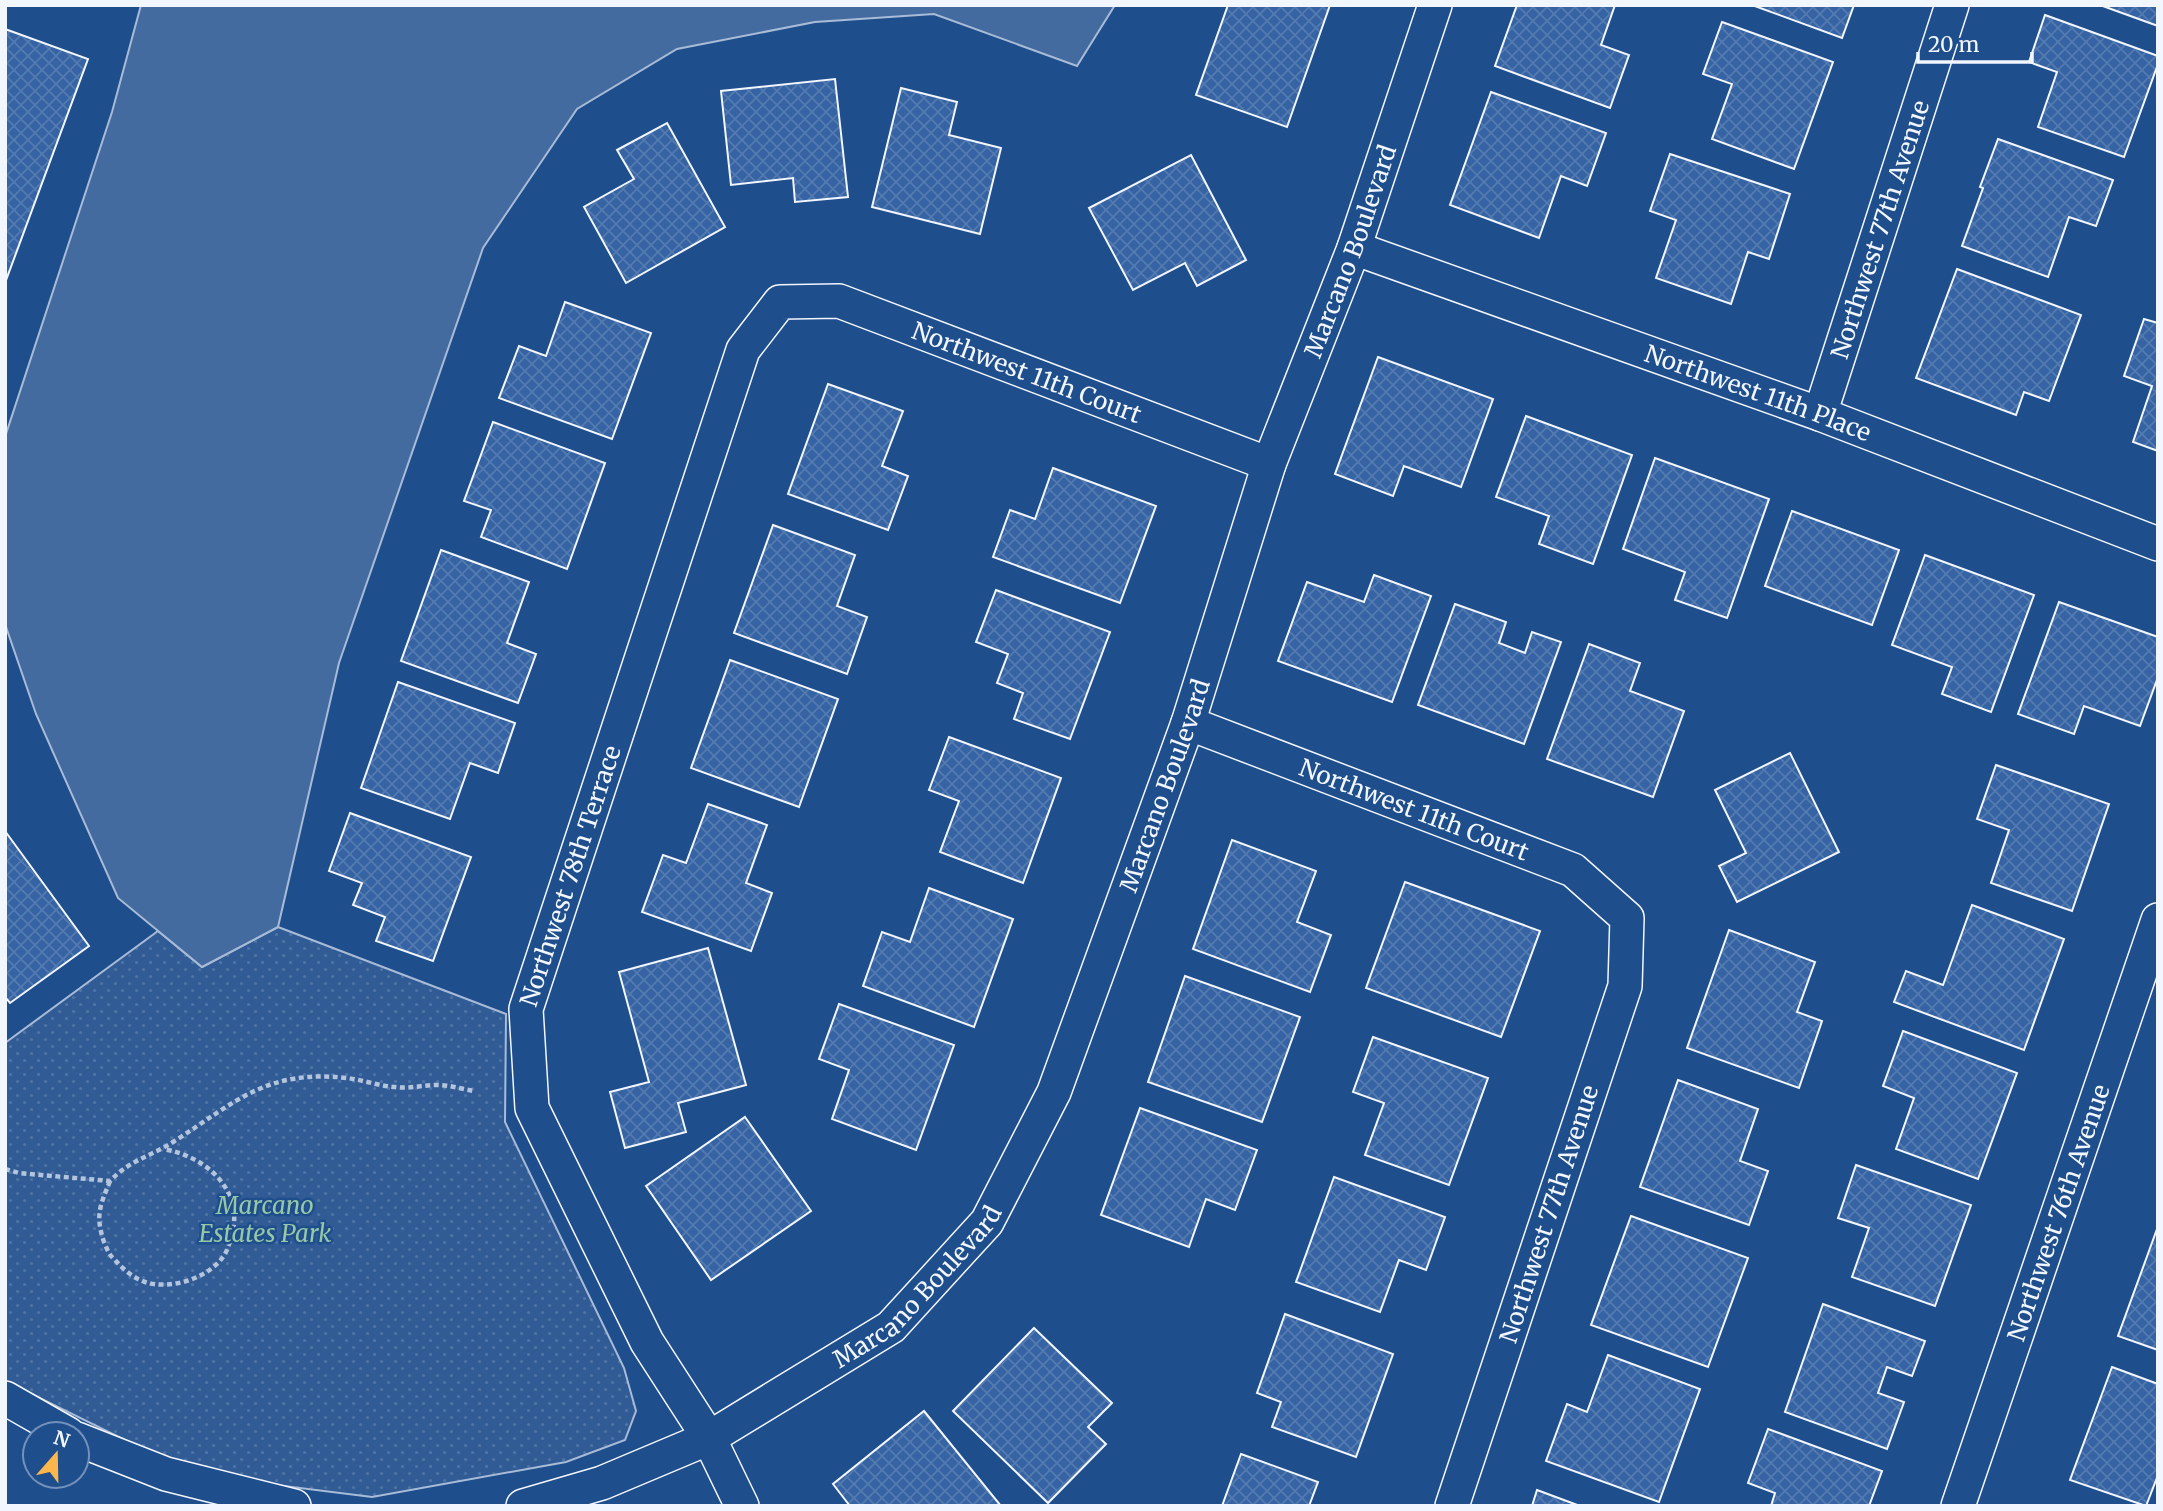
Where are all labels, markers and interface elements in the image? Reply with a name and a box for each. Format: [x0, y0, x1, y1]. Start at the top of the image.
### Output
scale bar [1918, 21, 2032, 65]
text: 20 m [1928, 31, 1980, 58]
street label: Northwest 77th Avenue [1823, 96, 1936, 362]
street label: Marcano Boulevard [1297, 141, 1403, 362]
street label: Northwest 11th Court [908, 315, 1146, 430]
street label: Northwest 11th Place [1641, 337, 1876, 448]
street label: Marcano Boulevard [1112, 675, 1216, 896]
street label: Northwest 78th Terrace [512, 741, 627, 1010]
street label: Northwest 11th Court [1295, 751, 1534, 867]
street label: Northwest 76th Avenue [2000, 1080, 2116, 1345]
street label: Northwest 77th Avenue [1493, 1081, 1605, 1347]
park label: Marcano Estates Park [199, 1190, 331, 1249]
street label: Marcano Boulevard [827, 1200, 1008, 1374]
north arrow [21, 1420, 91, 1490]
text: N [51, 1425, 73, 1453]

